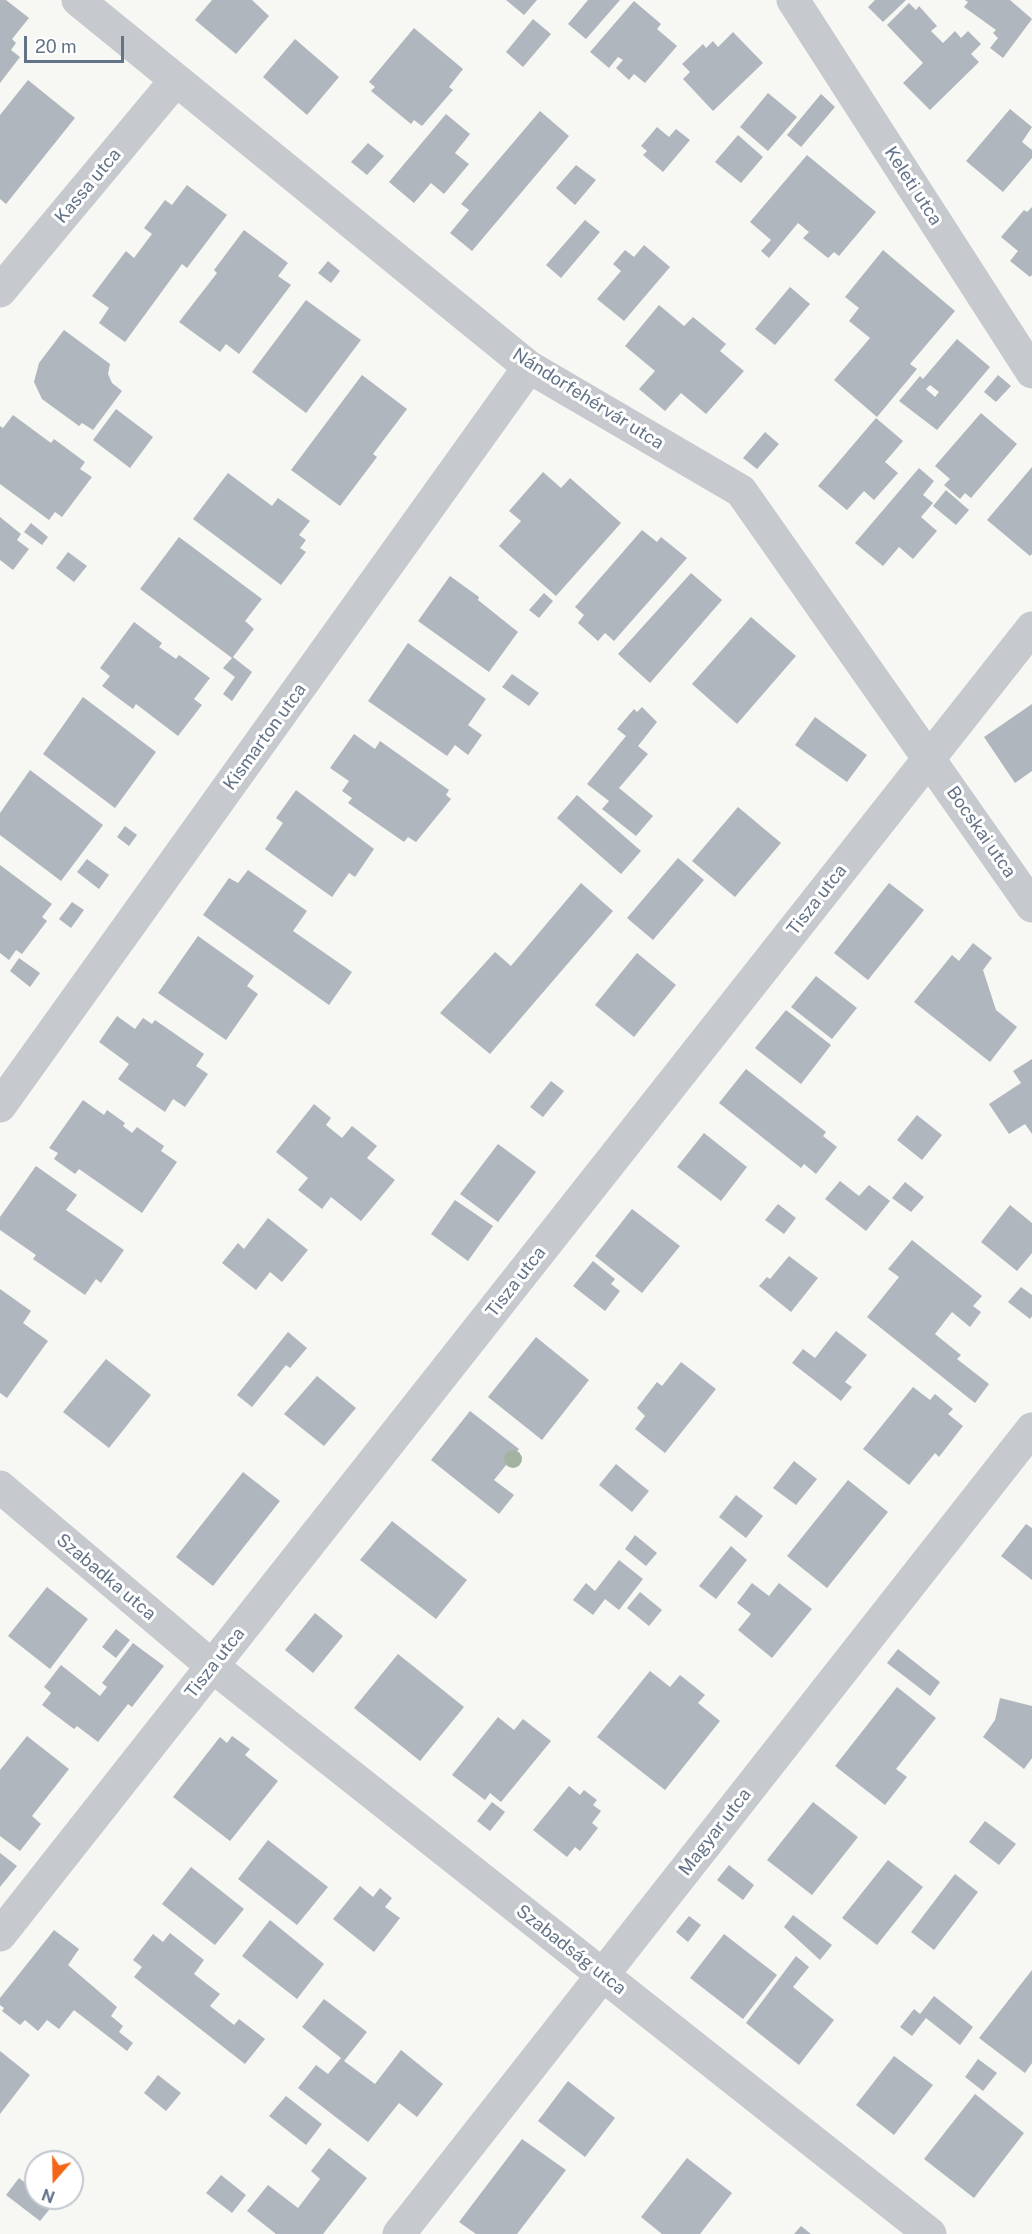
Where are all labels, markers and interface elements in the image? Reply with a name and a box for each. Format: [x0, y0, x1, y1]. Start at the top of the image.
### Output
scale bar [27, 24, 128, 62]
text: 20 m [35, 36, 77, 57]
street label: Keleti utca [880, 143, 946, 229]
street label: Kassa utca [50, 144, 126, 228]
street label: Nándorfehérvár utca [508, 344, 668, 454]
street label: Kismarton utca [219, 679, 311, 795]
street label: Bocskai utca [942, 782, 1020, 882]
street label: Tisza utca [783, 860, 851, 940]
street label: Tisza utca [482, 1242, 550, 1322]
street label: Szabadka utca [52, 1529, 160, 1625]
street label: Tisza utca [181, 1623, 249, 1703]
street label: Magyar utca [674, 1784, 756, 1880]
street label: Szabadság utca [512, 1900, 630, 2000]
north arrow [24, 2150, 84, 2210]
text: N [39, 2184, 57, 2207]

